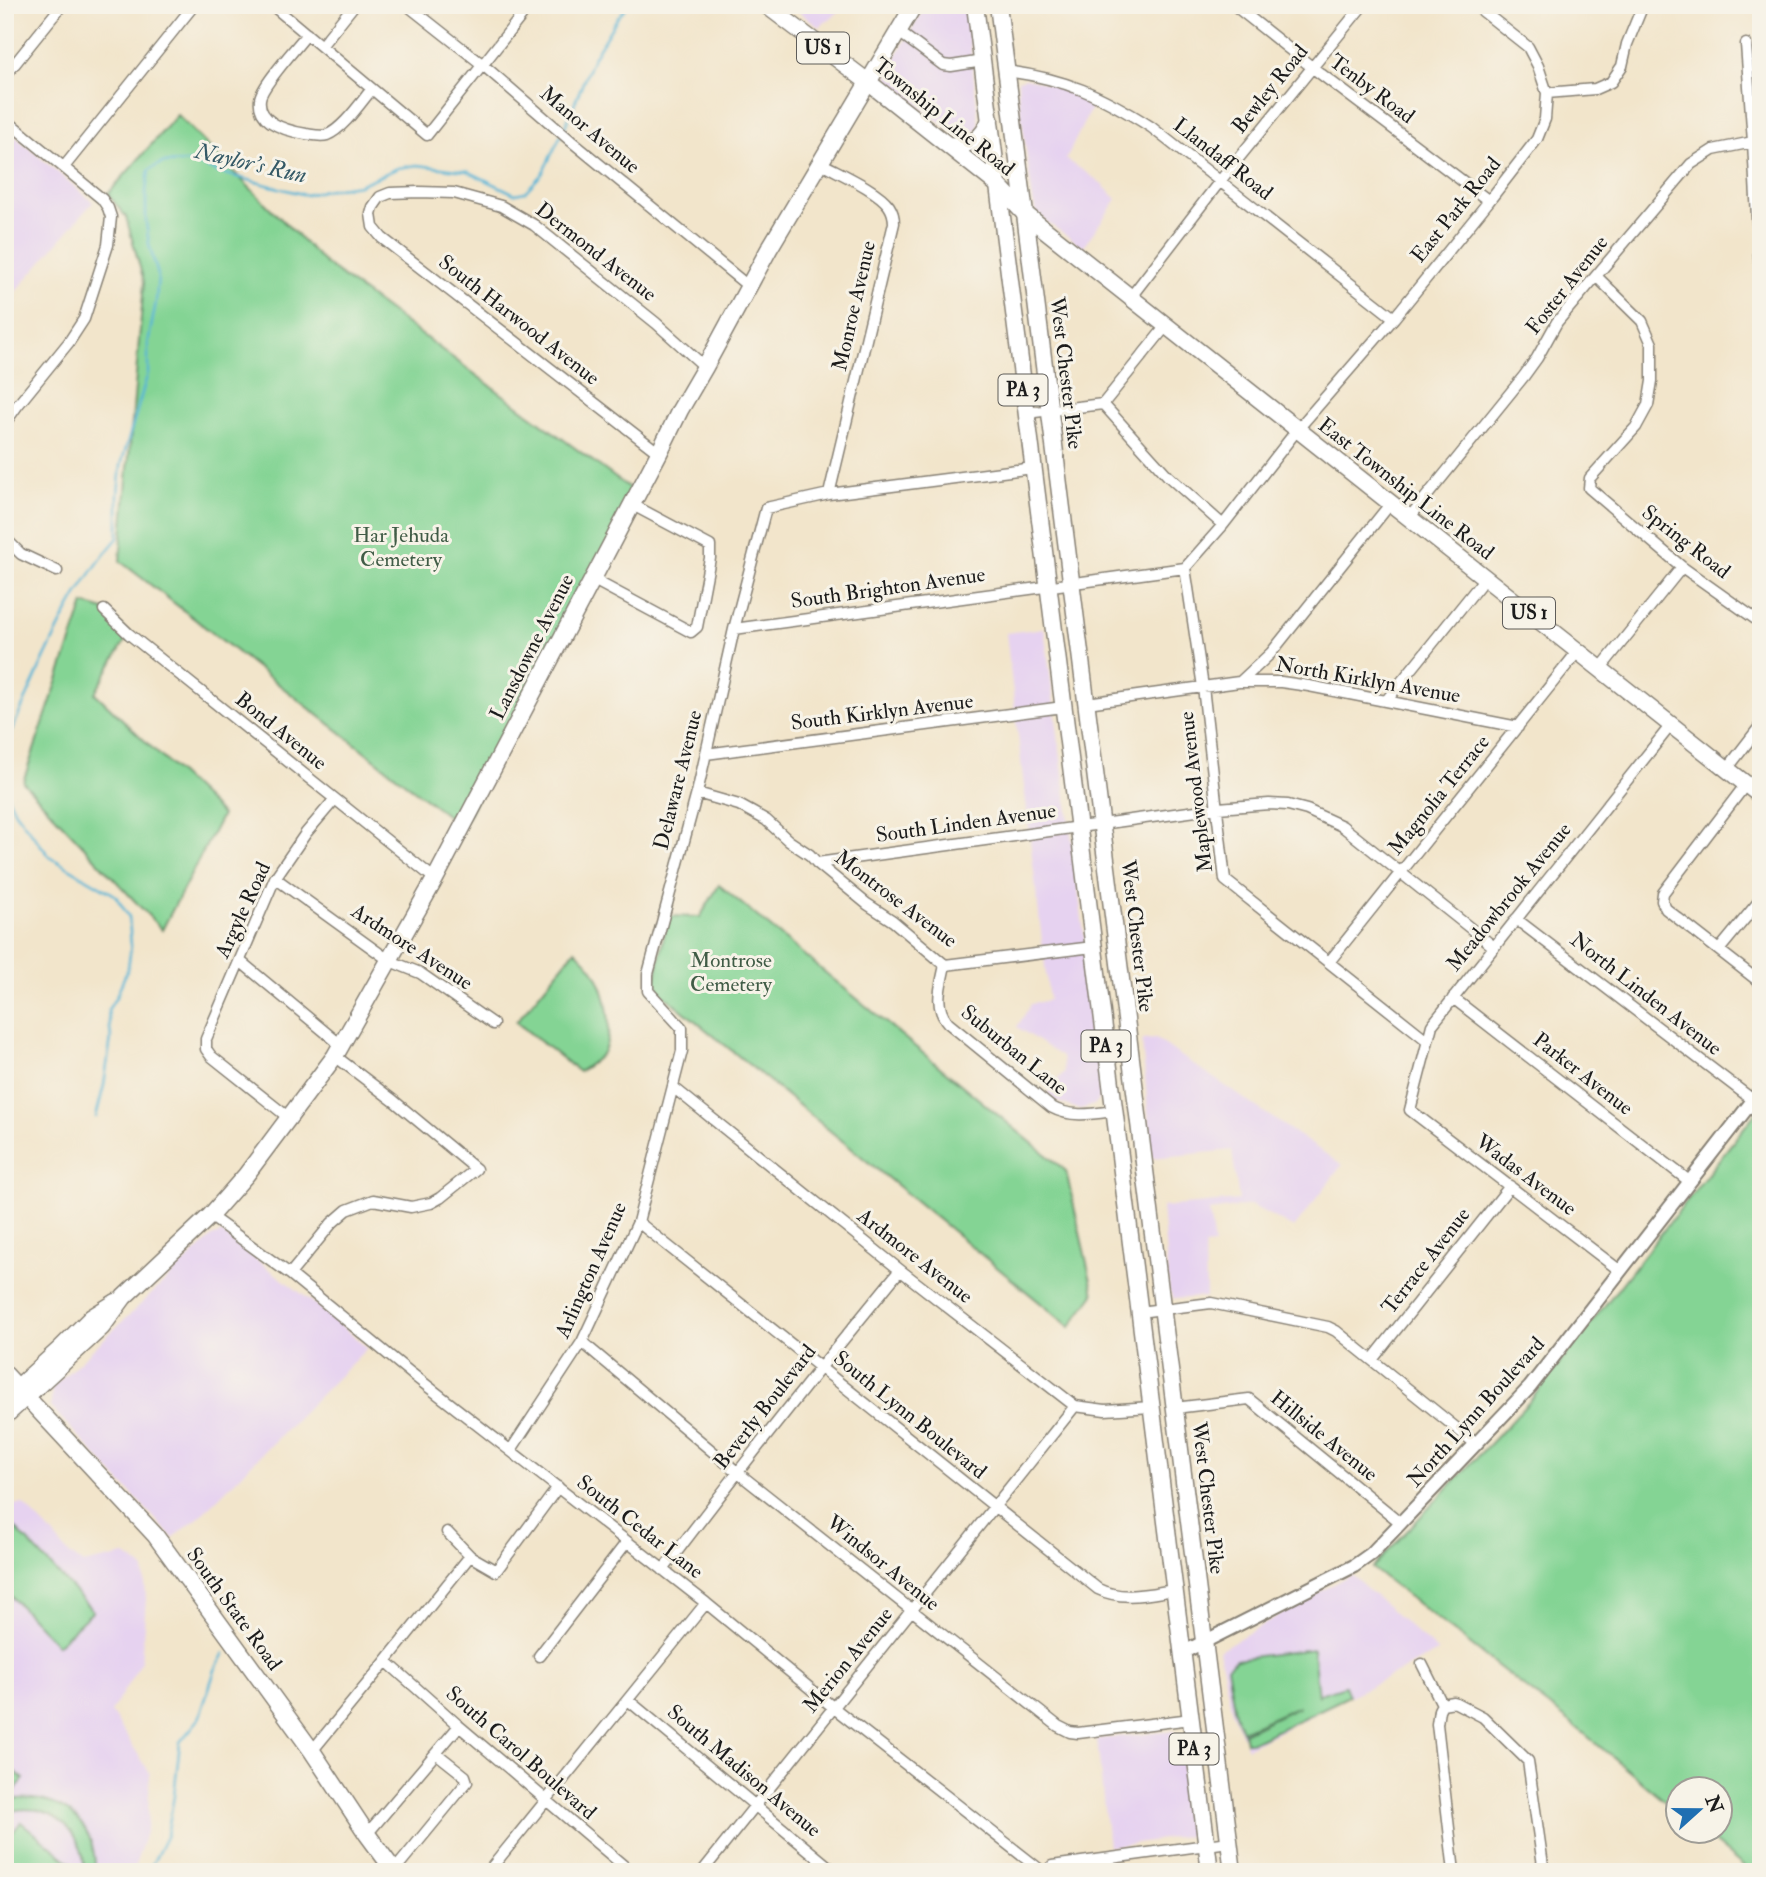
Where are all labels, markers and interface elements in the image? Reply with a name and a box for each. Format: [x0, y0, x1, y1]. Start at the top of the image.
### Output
road number: US 1 [797, 32, 849, 64]
street label: Bewley Road [1226, 38, 1315, 139]
street label: Tenby Road [1324, 48, 1421, 130]
street label: Township Line Road [868, 52, 1021, 183]
street label: Manor Avenue [534, 80, 646, 180]
street label: Llandaff Road [1168, 112, 1279, 207]
water label: Naylor's Run [191, 136, 310, 190]
street label: East Park Road [1405, 151, 1507, 269]
street label: Dermond Avenue [530, 196, 662, 308]
street label: Foster Avenue [1520, 230, 1614, 340]
street label: Monroe Avenue [826, 238, 882, 374]
street label: South Harwood Avenue [433, 249, 605, 391]
street label: West Chester Pike [1043, 294, 1089, 451]
road number: PA 3 [998, 374, 1048, 406]
street label: East Township Line Road [1312, 412, 1500, 567]
street label: Spring Road [1636, 499, 1736, 585]
park label: Har Jehuda Cemetery [353, 522, 449, 573]
street label: South Brighton Avenue [789, 561, 987, 615]
street label: Lansdowne Avenue [484, 569, 580, 724]
road number: US 1 [1503, 598, 1555, 628]
street label: North Kirklyn Avenue [1273, 650, 1463, 710]
street label: Bond Avenue [230, 686, 332, 776]
street label: South Kirklyn Avenue [789, 687, 975, 737]
street label: Delaware Avenue [648, 707, 708, 853]
street label: Maplewood Avenue [1173, 710, 1219, 874]
street label: Magnolia Terrace [1382, 729, 1496, 861]
street label: South Linden Avenue [874, 797, 1058, 849]
street label: Meadowbrook Avenue [1441, 817, 1578, 977]
street label: Montrose Avenue [829, 844, 963, 954]
street label: Argyle Road [209, 857, 277, 963]
street label: West Chester Pike [1114, 857, 1160, 1014]
street label: Ardmore Avenue [345, 897, 478, 996]
street label: North Linden Avenue [1565, 926, 1727, 1062]
park label: Montrose Cemetery [690, 947, 773, 998]
street label: Suburban Lane [955, 999, 1073, 1101]
street label: Parker Avenue [1528, 1027, 1639, 1122]
road number: PA 3 [1082, 1030, 1130, 1062]
street label: Wadas Avenue [1469, 1128, 1582, 1222]
street label: Arlington Avenue [549, 1198, 633, 1343]
street label: Ardmore Avenue [851, 1202, 978, 1310]
street label: Terrace Avenue [1376, 1202, 1476, 1320]
street label: North Lynn Boulevard [1401, 1331, 1551, 1493]
street label: Beverly Boulevard [708, 1339, 823, 1475]
street label: South Lynn Boulevard [828, 1345, 993, 1486]
street label: Hillside Avenue [1265, 1384, 1383, 1488]
street label: West Chester Pike [1185, 1419, 1231, 1576]
street label: South Cedar Lane [571, 1469, 709, 1585]
street label: Windsor Avenue [820, 1508, 945, 1617]
street label: South State Road [180, 1542, 288, 1676]
street label: Merion Avenue [797, 1602, 899, 1718]
street label: South Carol Boulevard [440, 1680, 602, 1826]
street label: South Madison Avenue [661, 1699, 827, 1843]
road number: PA 3 [1170, 1734, 1218, 1764]
north arrow [1664, 1776, 1734, 1846]
text: N [1699, 1791, 1729, 1817]

